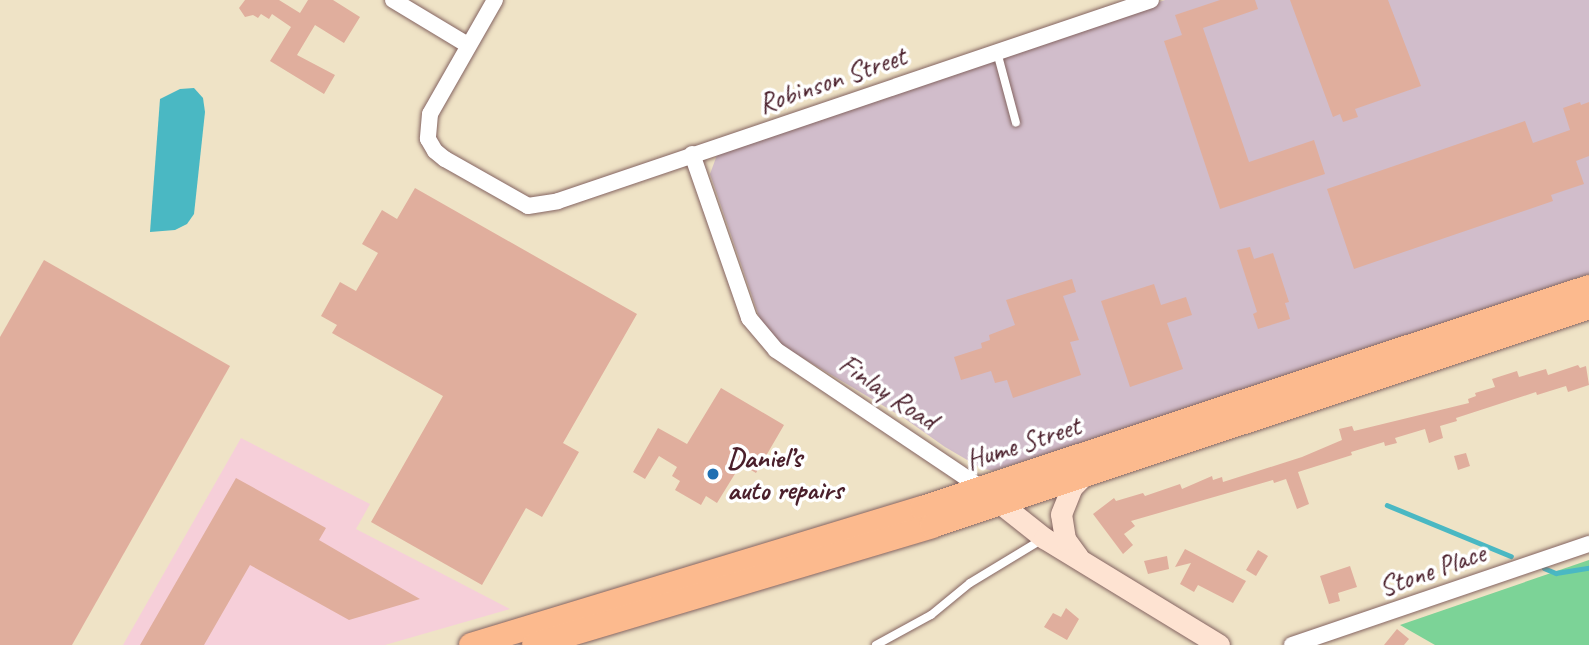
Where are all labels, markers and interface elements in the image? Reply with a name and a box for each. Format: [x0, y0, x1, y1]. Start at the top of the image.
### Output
street label: Robinson Street [754, 39, 910, 121]
street label: Finlay Road [833, 347, 943, 437]
street label: Hume Street [961, 409, 1085, 477]
place label: Daniel’s auto repairs [727, 441, 843, 507]
marker: Daniel’s auto repairs [705, 466, 721, 482]
street label: Stone Place [1374, 536, 1490, 604]

